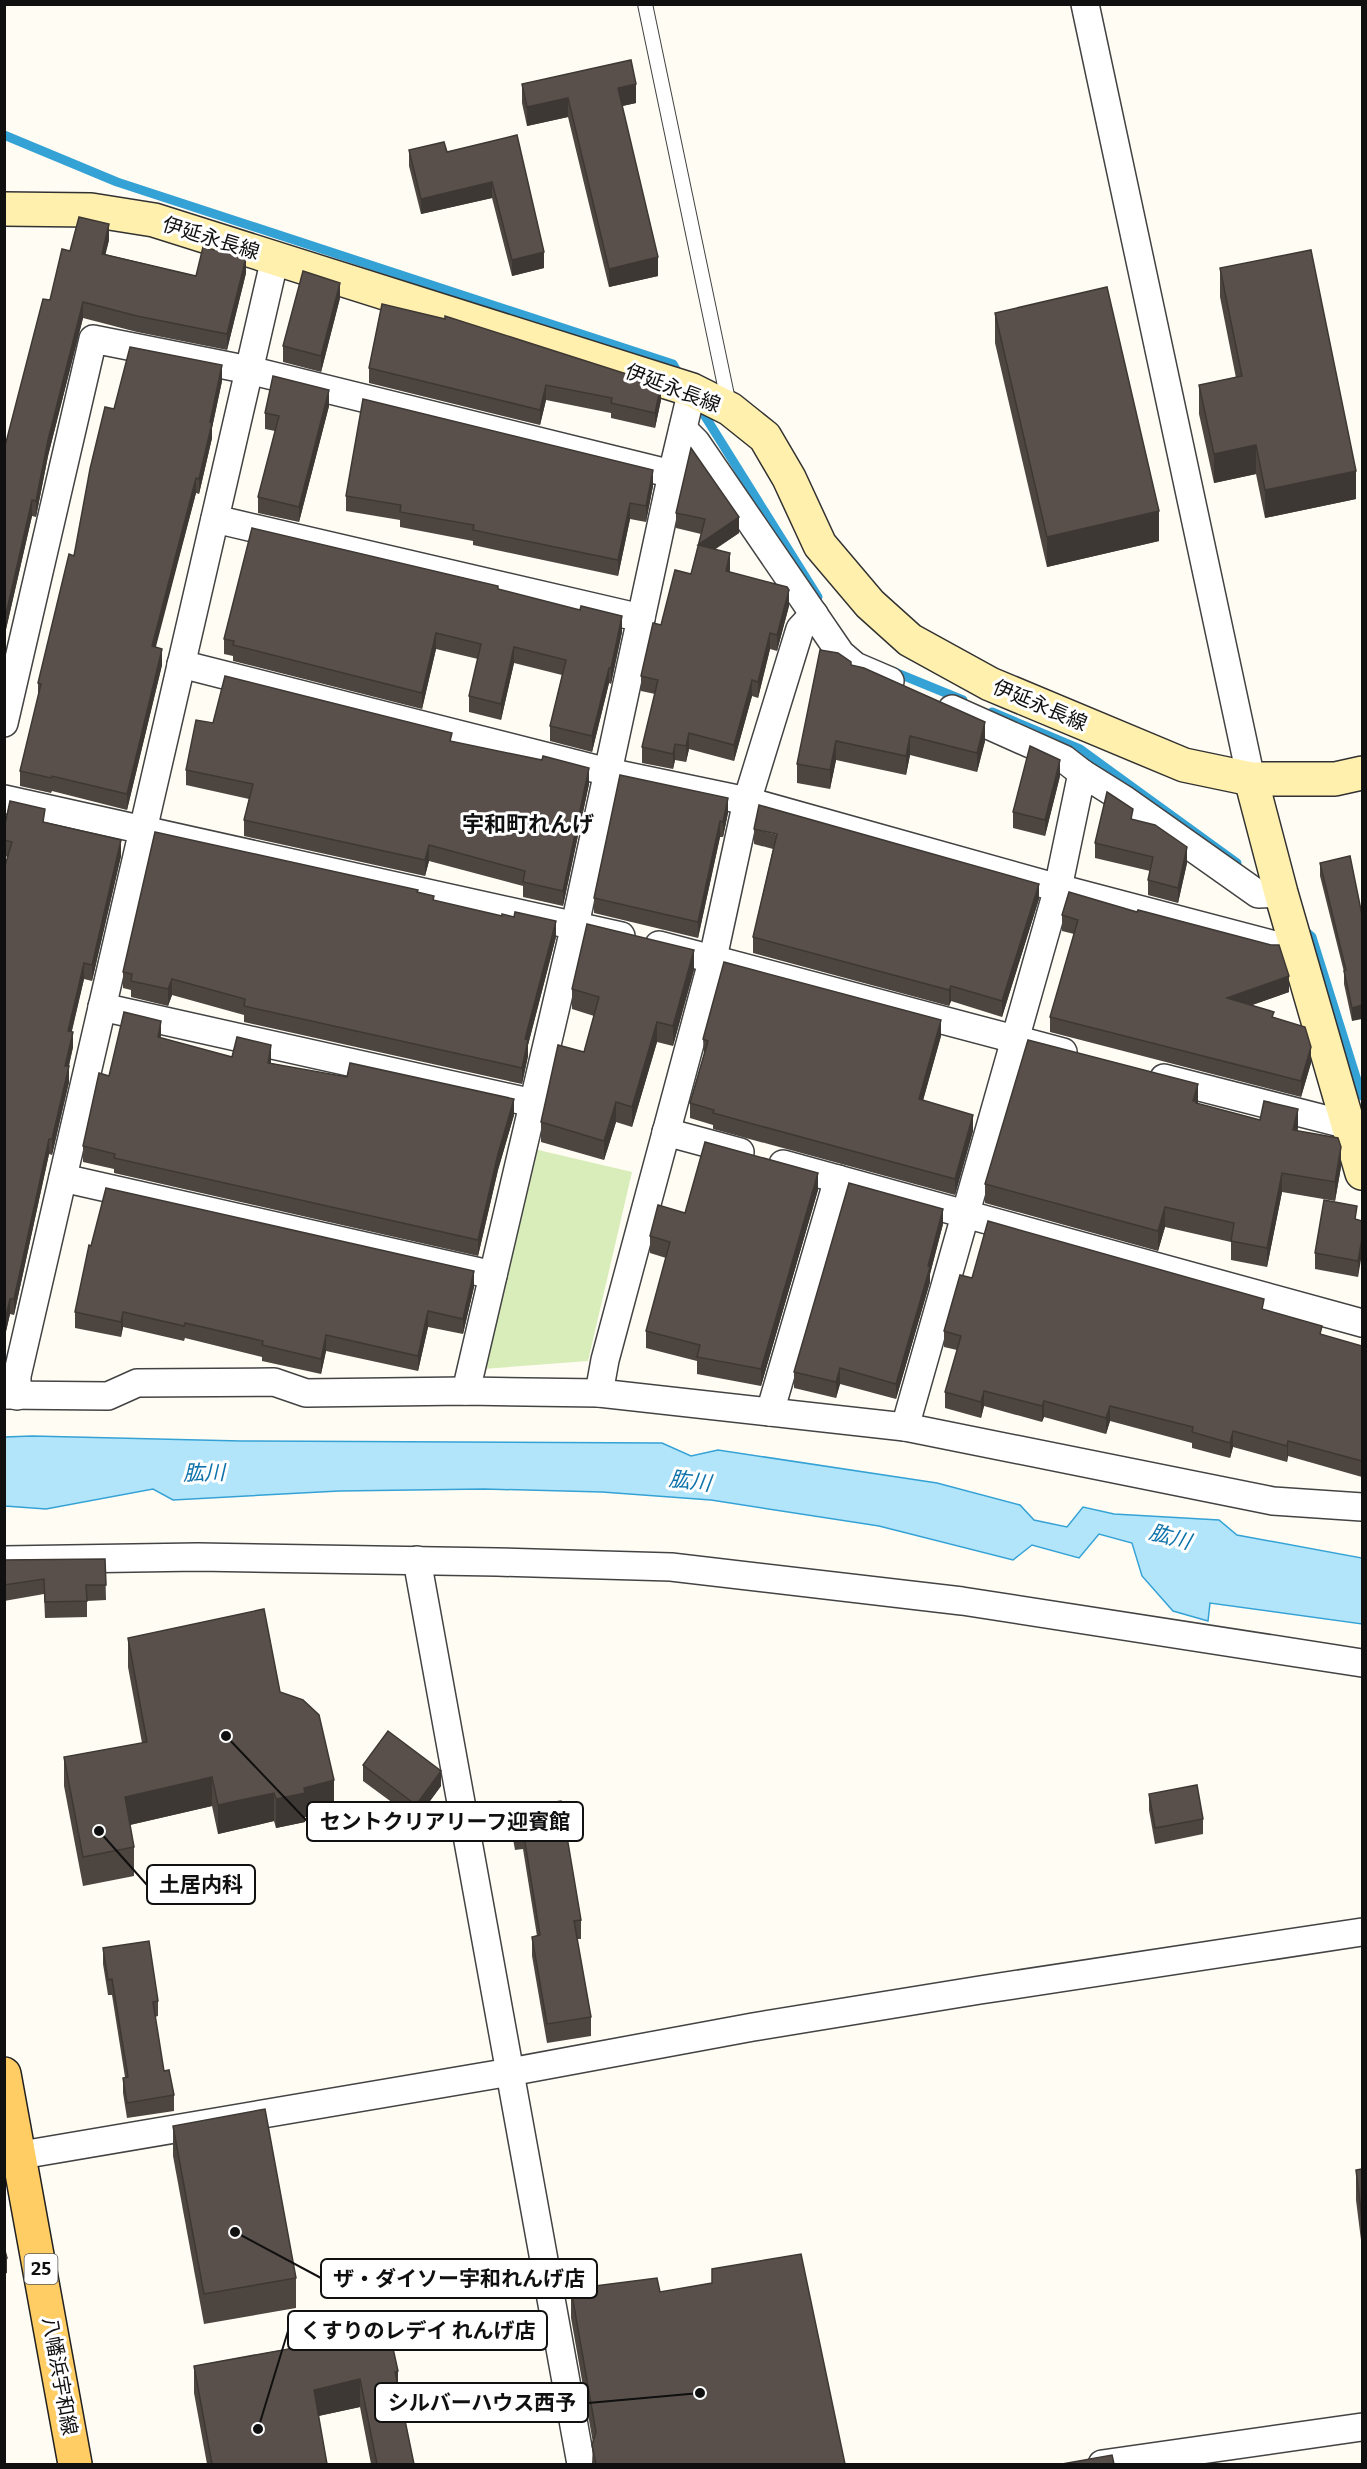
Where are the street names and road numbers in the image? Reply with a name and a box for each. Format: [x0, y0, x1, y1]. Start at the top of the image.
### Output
street label: 伊延永長線 [160, 212, 262, 264]
street label: 伊延永長線 [622, 359, 724, 417]
street label: 伊延永長線 [989, 674, 1091, 736]
road number: 25 [24, 2254, 57, 2284]
street label: 八幡浜宇和線 [38, 2315, 82, 2437]

